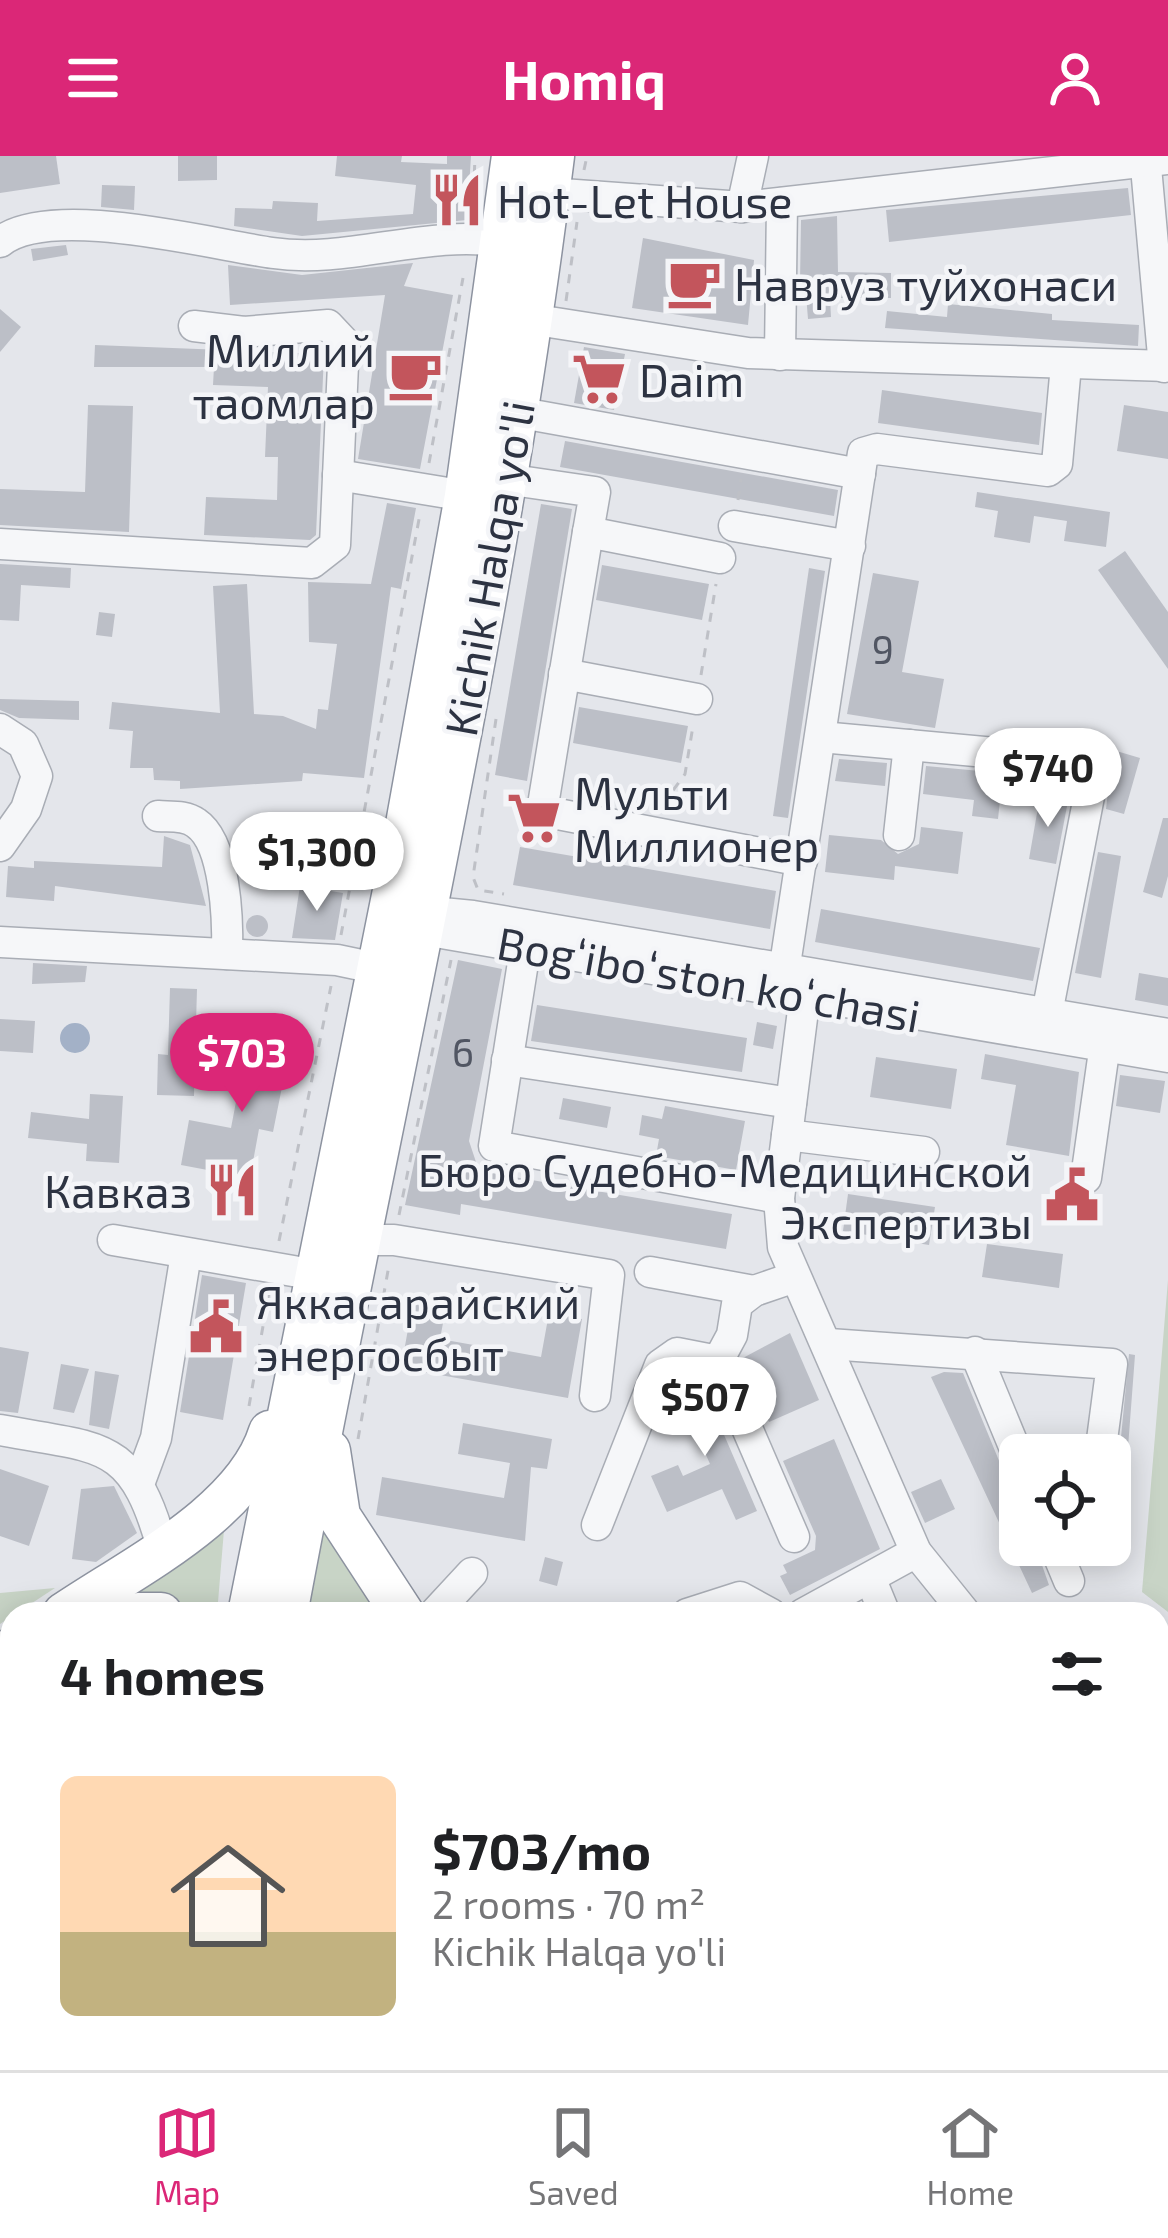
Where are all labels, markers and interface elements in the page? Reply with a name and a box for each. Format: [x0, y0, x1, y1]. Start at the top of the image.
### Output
icon: menu [60, 45, 126, 111]
icon: person [1042, 45, 1108, 111]
text: Homiq [502, 46, 666, 111]
restaurant icon: Hot-Let House [428, 171, 486, 229]
place label: Hot-Let House [497, 173, 792, 227]
cafe icon: Навруз туйхонаси [665, 254, 723, 312]
place label: Навруз туйхонаси [734, 256, 1117, 311]
place label: Миллий таомлар [192, 322, 375, 428]
cafe icon: Миллий таомлар [386, 346, 444, 404]
supermarket icon: Daim [570, 350, 628, 408]
place label: Daim [639, 352, 744, 406]
street label: Kichik Halqa yo'li [432, 396, 544, 740]
house number: 9 [872, 625, 894, 672]
pin: $740 [977, 728, 1119, 830]
text: $740 [1002, 743, 1094, 790]
place label: Мульти Миллионер [574, 765, 819, 871]
supermarket icon: Мульти Миллионер [505, 789, 563, 847]
pin: $1,300 [219, 812, 415, 914]
text: $1,300 [257, 827, 377, 874]
street label: Bogʻiboʻston koʻchasi [493, 914, 925, 1042]
pin: $703 [171, 1013, 313, 1115]
text: $703 [197, 1028, 287, 1075]
house number: 6 [452, 1028, 474, 1075]
place label: Бюро Судебно-Медицинской Экспертизы [418, 1142, 1032, 1248]
restaurant icon: Кавказ [203, 1161, 261, 1219]
place label: Кавказ [44, 1163, 192, 1217]
public building icon: Бюро Судебно-Медицинской Экспертизы [1043, 1166, 1101, 1224]
place label: Яккасарайский энергосбыт [256, 1274, 580, 1380]
public building icon: Яккасарайский энергосбыт [187, 1298, 245, 1356]
pin: $507 [634, 1357, 776, 1459]
text: $507 [660, 1372, 750, 1419]
map controls [999, 1434, 1131, 1566]
button: locate [999, 1434, 1131, 1566]
icon: filters [1044, 1641, 1110, 1707]
text: 4 homes [60, 1644, 265, 1705]
text: $703/mo [432, 1819, 651, 1880]
icon: home [156, 1824, 300, 1968]
text: 2 rooms · 70 m² [432, 1880, 705, 1927]
text: Kichik Halqa yo'li [432, 1927, 726, 1974]
tab: Map [154, 2100, 220, 2212]
tab: Saved [528, 2100, 619, 2212]
tab: Home [927, 2100, 1014, 2212]

